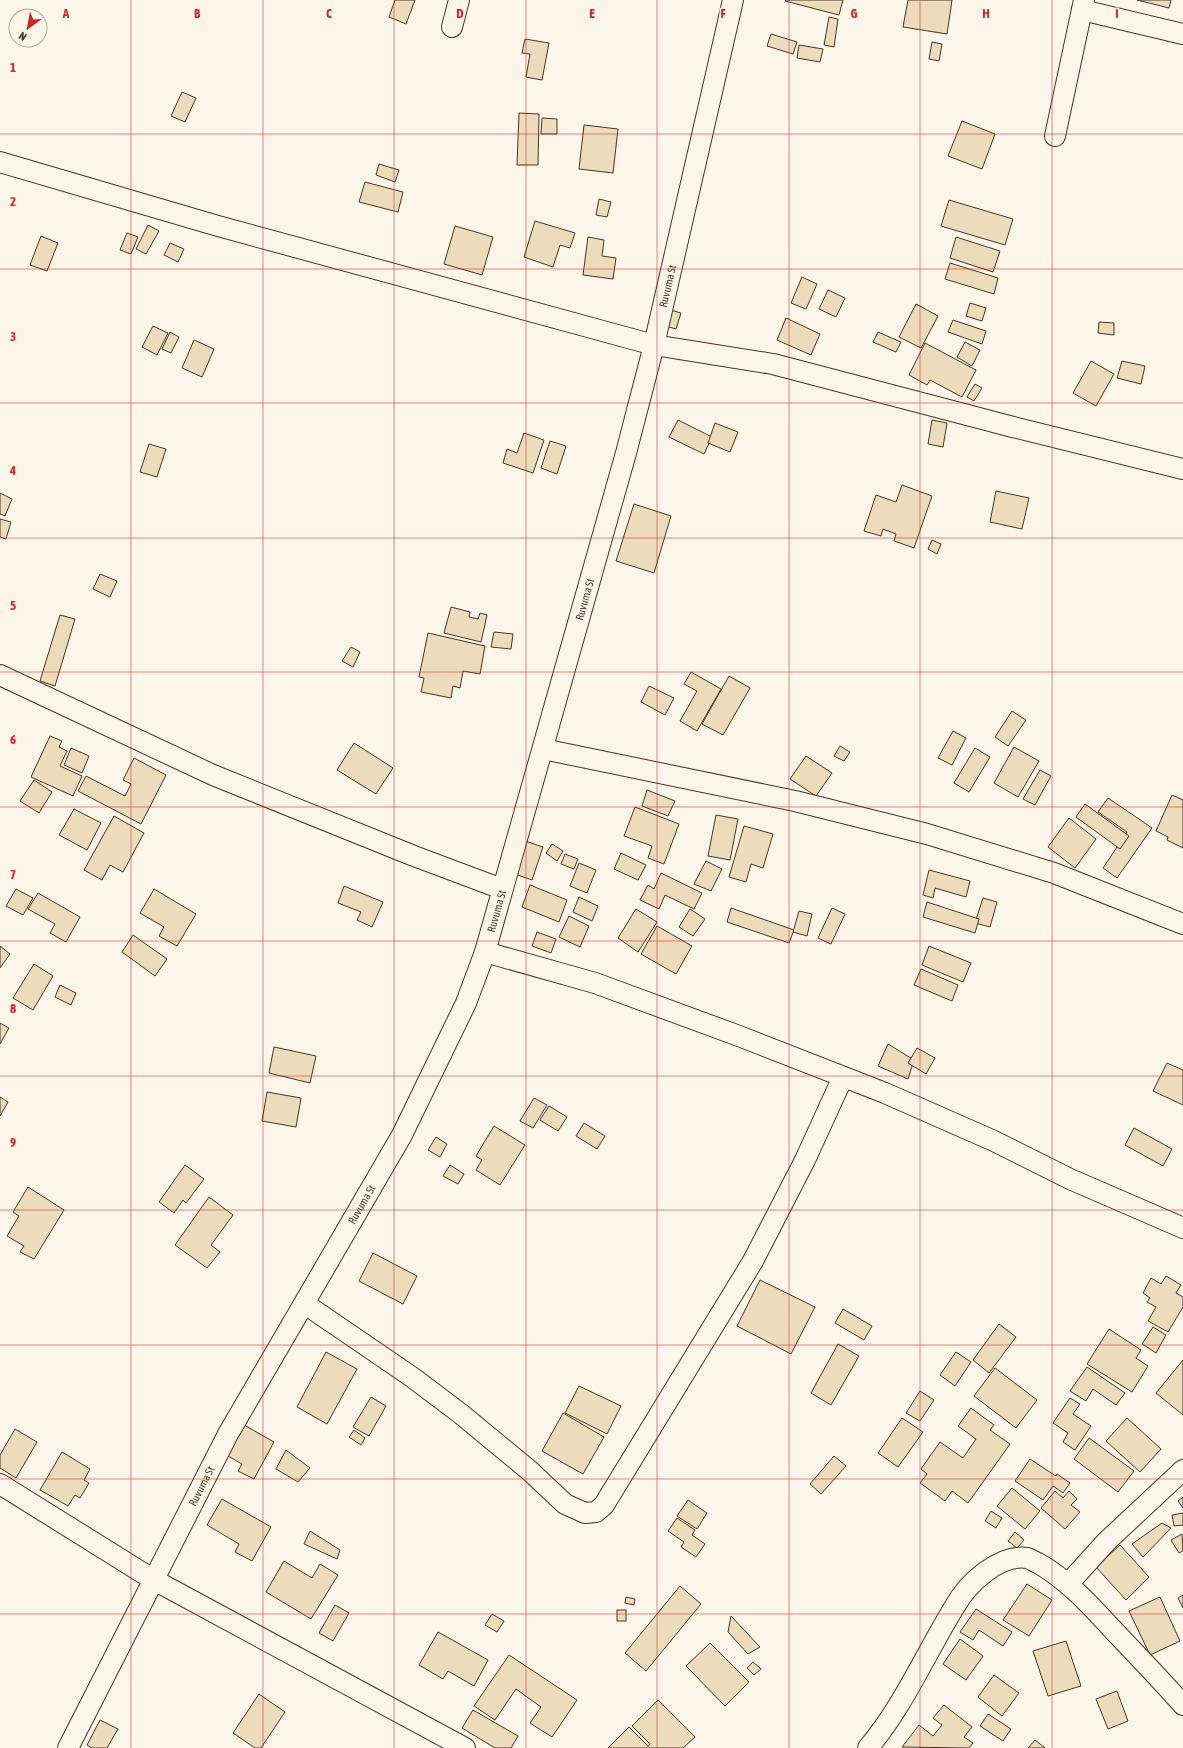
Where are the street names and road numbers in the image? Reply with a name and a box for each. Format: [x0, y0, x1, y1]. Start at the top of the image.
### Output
street label: Ruvuma St [657, 264, 678, 308]
street label: Ruvuma St [573, 577, 596, 622]
street label: Ruvuma St [485, 889, 508, 933]
street label: Ruvuma St [346, 1183, 378, 1226]
street label: Ruvuma St [186, 1464, 217, 1508]

